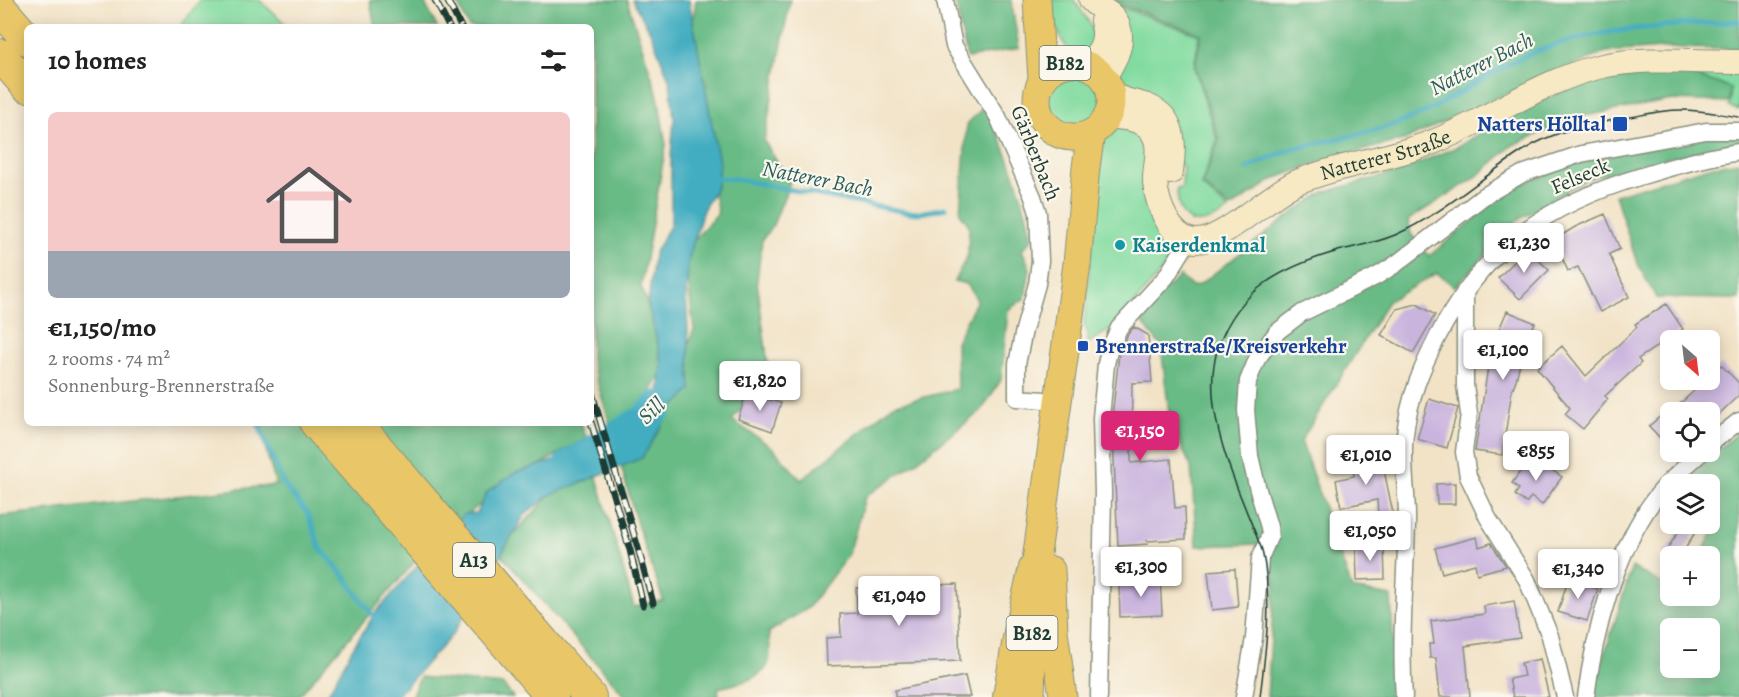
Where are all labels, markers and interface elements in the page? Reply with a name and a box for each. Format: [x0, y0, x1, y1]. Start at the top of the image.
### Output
water label: Natterer Bach [1425, 25, 1538, 103]
text: 10 homes [48, 43, 147, 78]
icon: filters [537, 44, 570, 77]
road number: B182 [1040, 46, 1090, 80]
street label: Gärberbach [1004, 101, 1068, 205]
place label: Natters Hölltal [1477, 110, 1606, 138]
marker: Natters Hölltal [1611, 115, 1629, 133]
street label: Natterer Straße [1317, 122, 1455, 187]
icon: home [255, 151, 363, 259]
street label: Felseck [1546, 151, 1614, 201]
water label: Natterer Bach [760, 154, 876, 204]
pin: €1,230 [1475, 223, 1573, 274]
text: €1,230 [1498, 229, 1550, 256]
place label: Kaiserdenkmal [1132, 231, 1266, 259]
marker: Kaiserdenkmal [1113, 238, 1127, 252]
text: €1,150/mo [48, 310, 156, 345]
pin: €1,100 [1454, 330, 1552, 381]
north arrow [1660, 330, 1720, 390]
map controls [1660, 330, 1720, 678]
place label: Brennerstraße/Kreisverkehr [1095, 332, 1347, 360]
text: €1,100 [1477, 336, 1529, 363]
marker: Brennerstraße/Kreisverkehr [1076, 339, 1090, 353]
text: 2 rooms · 74 m² [48, 345, 170, 372]
pin: €1,820 [711, 361, 809, 412]
text: €1,820 [733, 367, 787, 394]
text: Sonnenburg-Brennerstraße [48, 372, 275, 399]
water label: Sill [631, 390, 672, 431]
button: locate [1660, 402, 1720, 462]
pin: €1,150 [1091, 411, 1189, 462]
text: €1,150 [1115, 417, 1165, 444]
pin: €855 [1500, 431, 1572, 482]
pin: €1,010 [1317, 435, 1415, 486]
text: €855 [1517, 437, 1555, 464]
text: €1,010 [1340, 441, 1392, 468]
button: layers [1660, 474, 1720, 534]
pin: €1,050 [1321, 511, 1419, 562]
text: €1,050 [1344, 517, 1396, 544]
road number: A13 [453, 543, 495, 577]
button: + [1660, 546, 1720, 606]
pin: €1,300 [1092, 547, 1190, 598]
pin: €1,340 [1529, 549, 1627, 600]
text: €1,300 [1115, 553, 1167, 580]
text: €1,340 [1552, 555, 1604, 582]
pin: €1,040 [850, 576, 948, 627]
text: €1,040 [872, 582, 926, 609]
road number: B182 [1006, 616, 1058, 650]
button: − [1660, 618, 1720, 678]

